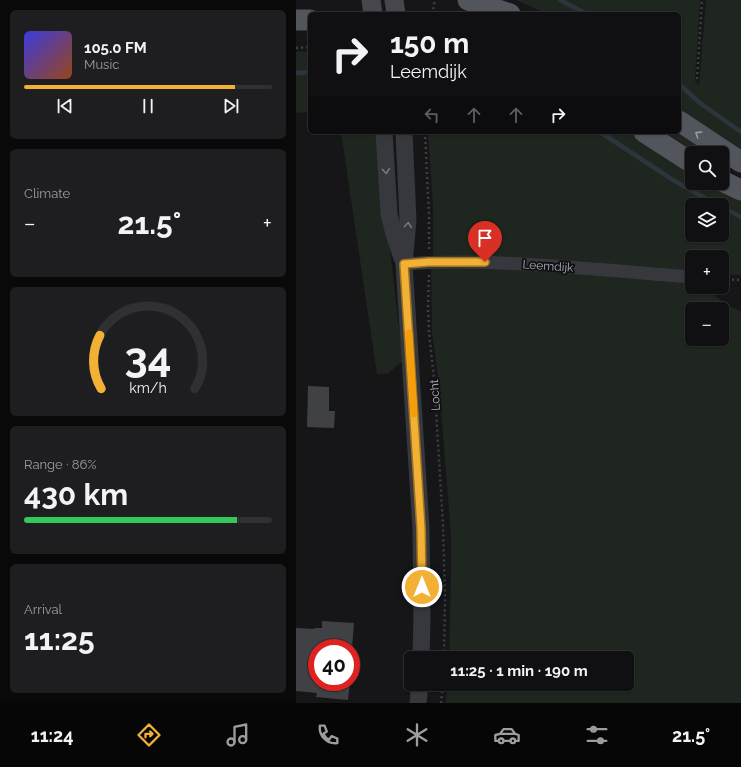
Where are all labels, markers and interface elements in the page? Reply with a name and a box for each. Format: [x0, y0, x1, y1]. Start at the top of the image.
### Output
text: 150 m [390, 27, 469, 60]
icon: right [324, 28, 376, 80]
text: 105.0 FM [84, 39, 147, 57]
text: Music [84, 57, 119, 72]
text: Leemdijk [390, 61, 467, 82]
icon: previous [54, 95, 76, 117]
icon: pause [137, 95, 159, 117]
icon: next [220, 95, 242, 117]
icon: left [421, 104, 443, 126]
icon: ahead [463, 104, 485, 126]
icon: ahead [505, 104, 527, 126]
icon: right [547, 104, 569, 126]
one-way arrow [695, 131, 702, 139]
map controls [685, 146, 729, 346]
button: search [685, 146, 729, 190]
one-way arrow [382, 168, 391, 174]
text: Climate [24, 186, 70, 201]
button: layers [685, 198, 729, 242]
text: 21.5° [118, 206, 181, 241]
text: − [24, 210, 36, 236]
text: + [263, 210, 272, 236]
pin [468, 221, 502, 262]
one-way arrow [403, 222, 412, 228]
icon: arrive [474, 227, 496, 249]
button: + [685, 250, 729, 294]
street label: Leemdijk [522, 257, 575, 275]
button: − [685, 302, 729, 346]
text: 34 [125, 333, 171, 382]
street label: Locht [427, 379, 443, 411]
text: km/h [129, 380, 167, 396]
text: Range · 86% [24, 457, 97, 472]
text: 430 km [24, 477, 128, 512]
position arrow [401, 566, 443, 608]
text: Arrival [24, 602, 62, 617]
text: 11:25 [24, 622, 95, 657]
speed limit sign: 40 [308, 639, 360, 691]
text: 11:25 · 1 min · 190 m [450, 662, 588, 680]
icon: directions [135, 721, 163, 749]
icon: music [224, 721, 252, 749]
icon: phone [314, 721, 342, 749]
icon: climate [403, 721, 431, 749]
icon: car [493, 721, 521, 749]
icon: filters [583, 721, 611, 749]
text: 11:24 [31, 725, 73, 746]
text: 21.5° [672, 725, 710, 746]

